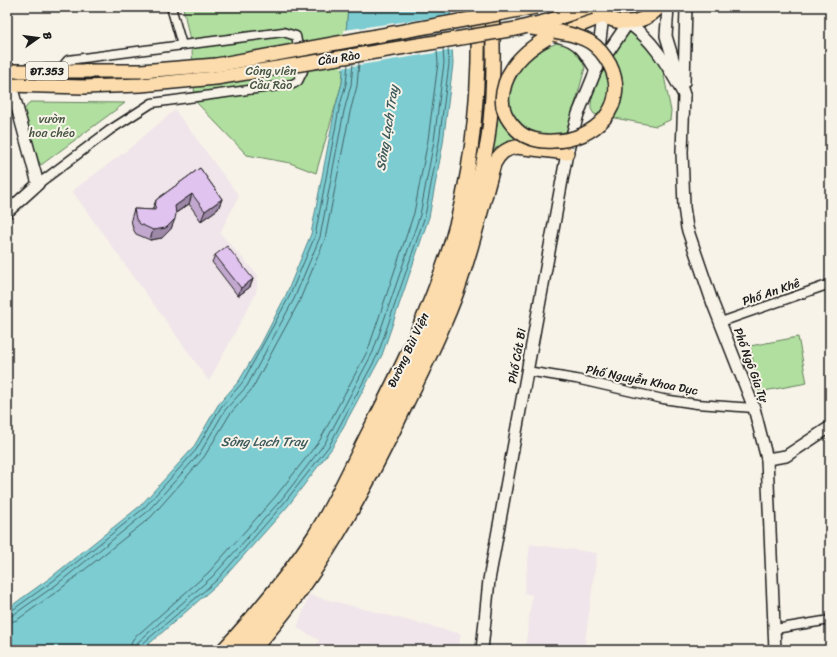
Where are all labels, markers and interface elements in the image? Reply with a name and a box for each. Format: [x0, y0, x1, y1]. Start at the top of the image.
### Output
north arrow [18, 18, 58, 58]
text: B [37, 30, 57, 41]
street label: Cầu Rào [316, 44, 362, 72]
park label: Công viên Cầu Rào [246, 60, 297, 96]
road number: ĐT.353 [26, 62, 68, 80]
water label: Sông Lạch Tray [369, 82, 405, 172]
park label: vườn hoa chéo [28, 108, 75, 144]
street label: Phố An Khê [739, 272, 803, 312]
street label: Đường Bùi Viện [381, 308, 435, 391]
street label: Phố Ngô Gia Tự [727, 324, 775, 407]
street label: Phố Cát Bi [501, 326, 533, 385]
street label: Phố Nguyễn Khoa Dục [584, 358, 700, 402]
water label: Sông Lạch Tray [221, 430, 309, 453]

